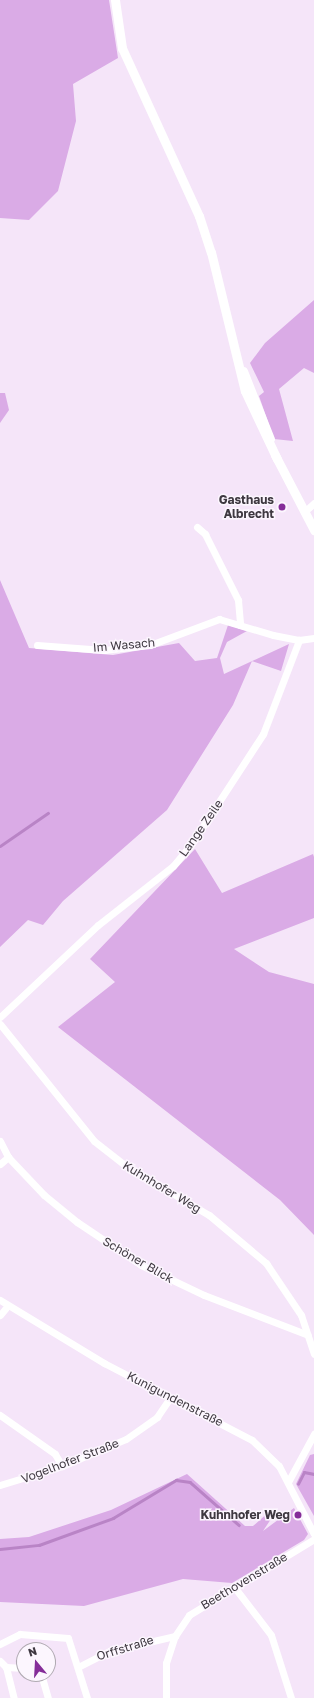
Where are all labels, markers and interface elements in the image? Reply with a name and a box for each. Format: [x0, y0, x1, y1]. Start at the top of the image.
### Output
place label: Gasthaus Albrecht [219, 493, 274, 521]
marker: Gasthaus Albrecht [277, 502, 287, 512]
street label: Im Wasach [92, 635, 156, 655]
street label: Lange Zeile [176, 797, 226, 859]
street label: Kuhnhofer Weg [120, 1158, 204, 1216]
street label: Schöner Blick [100, 1234, 176, 1286]
street label: Kunigundenstraße [124, 1369, 226, 1429]
street label: Vogelhofer Straße [19, 1436, 121, 1486]
place label: Kuhnhofer Weg [200, 1508, 290, 1522]
marker: Kuhnhofer Weg [293, 1510, 303, 1520]
street label: Beethovenstraße [198, 1550, 290, 1612]
street label: Orffstraße [95, 1632, 155, 1664]
north arrow [16, 1642, 56, 1682]
text: N [26, 1644, 38, 1659]

